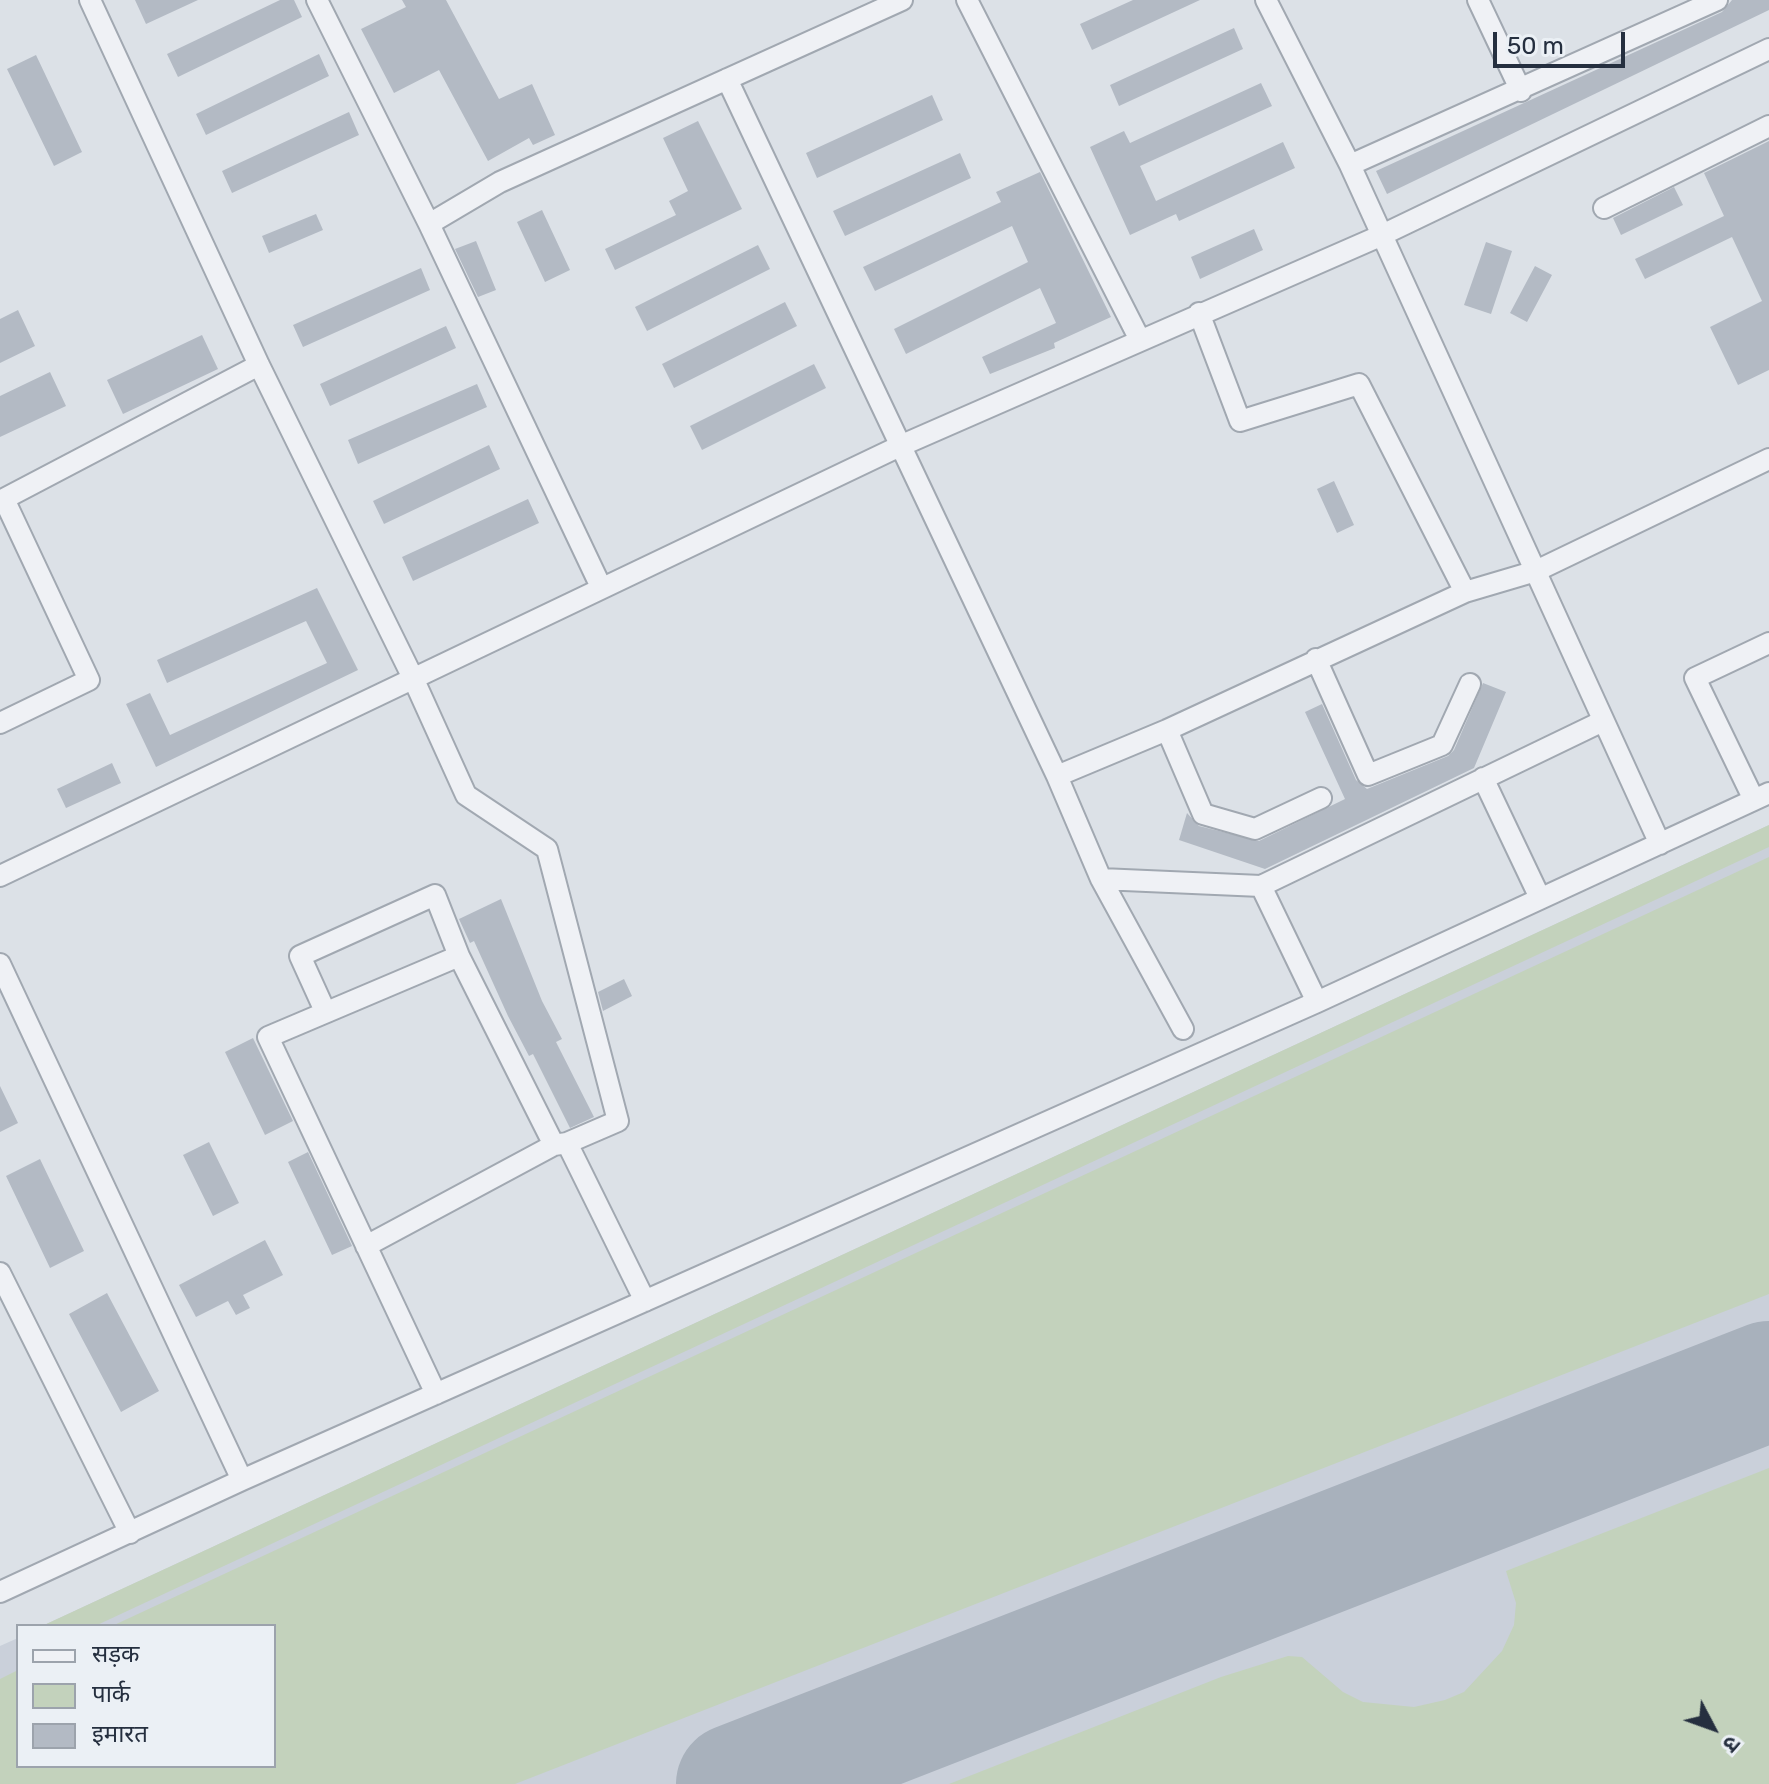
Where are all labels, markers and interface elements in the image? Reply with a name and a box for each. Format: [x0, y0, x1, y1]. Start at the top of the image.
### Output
scale bar [1497, 16, 1629, 66]
text: 50 m [1507, 32, 1564, 60]
legend [16, 1624, 276, 1768]
text: सड़क [92, 1640, 140, 1668]
text: पार्क [92, 1680, 130, 1708]
north arrow [1673, 1688, 1753, 1768]
text: इमारत [92, 1720, 148, 1748]
text: उ [1717, 1730, 1746, 1758]

